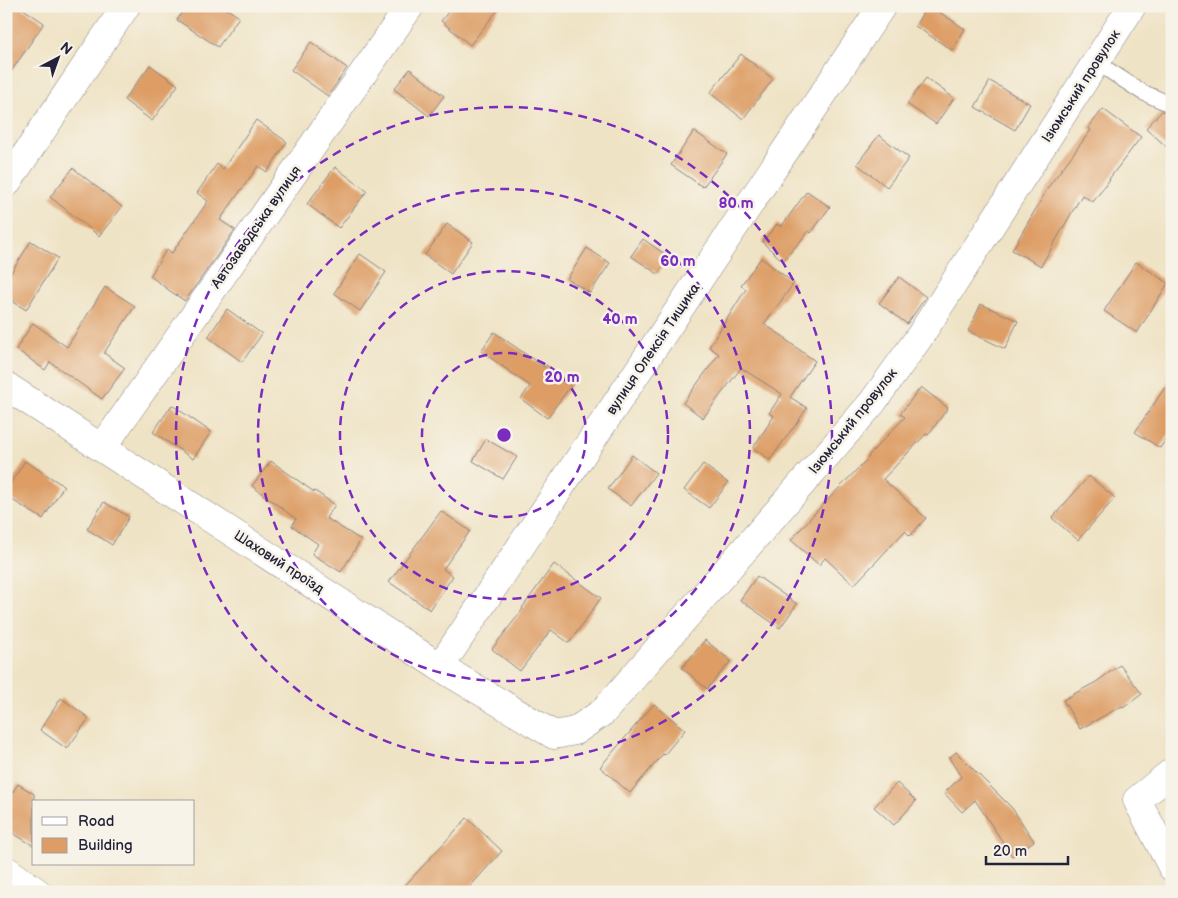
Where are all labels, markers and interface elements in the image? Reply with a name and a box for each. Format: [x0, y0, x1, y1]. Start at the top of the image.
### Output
street label: Ізюмський провулок [1038, 26, 1124, 146]
north arrow [32, 32, 82, 82]
text: N [57, 39, 76, 58]
street label: Автозаводська вулиця [207, 162, 305, 292]
text: 80 m [718, 194, 754, 213]
text: 60 m [660, 252, 696, 271]
street label: вулиця Олексія Тищика [603, 279, 704, 418]
text: 40 m [602, 310, 638, 329]
street label: Ізюмський провулок [805, 364, 901, 477]
text: 20 m [545, 368, 580, 387]
centre of rings [495, 426, 513, 444]
street label: Шаховий проїзд [231, 527, 328, 598]
legend [32, 800, 195, 866]
text: Road [78, 812, 114, 831]
scale bar [986, 833, 1068, 865]
text: Building [78, 836, 133, 855]
text: 20 m [993, 842, 1027, 861]

